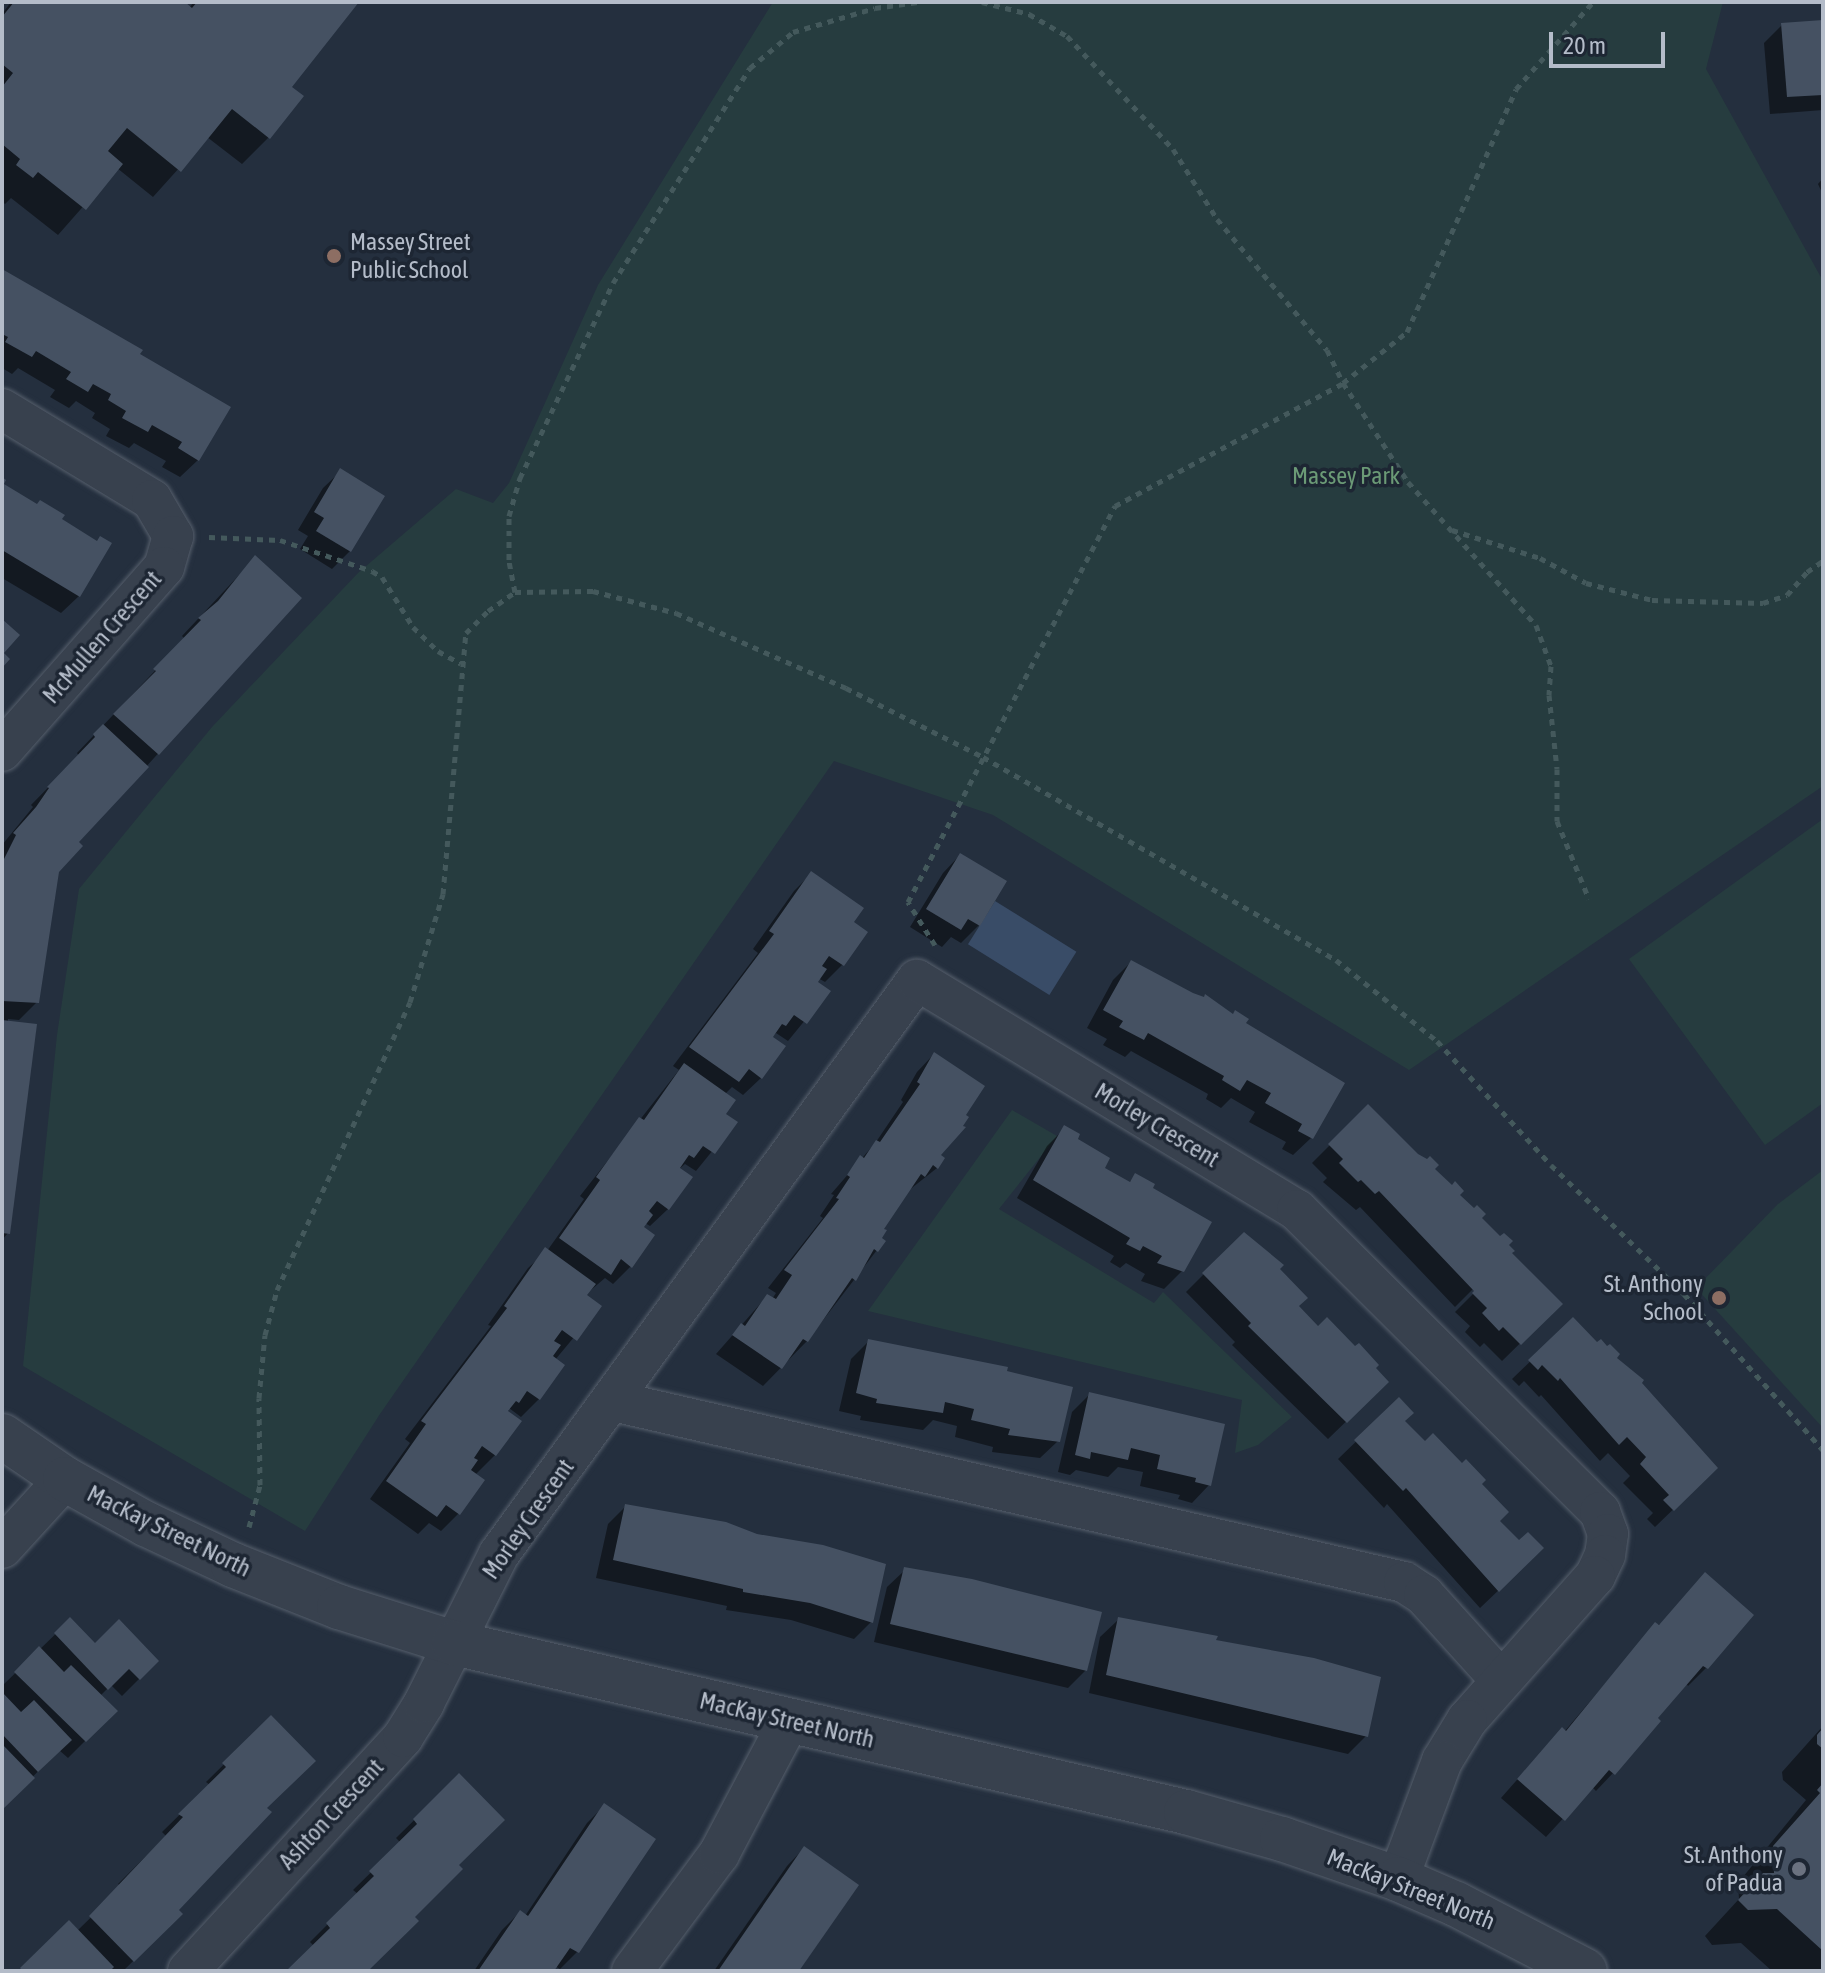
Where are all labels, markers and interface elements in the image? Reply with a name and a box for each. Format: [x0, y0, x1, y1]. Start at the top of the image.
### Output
scale bar [1553, 16, 1669, 66]
text: 20 m [1563, 32, 1606, 59]
place label: Massey Street Public School [350, 228, 471, 284]
marker: Massey Street Public School [325, 247, 343, 265]
park label: Massey Park [1292, 462, 1400, 490]
street label: McMullen Crescent [37, 565, 167, 709]
street label: Morley Crescent [1090, 1077, 1224, 1173]
place label: St. Anthony School [1604, 1270, 1703, 1326]
marker: St. Anthony School [1710, 1289, 1728, 1307]
street label: Morley Crescent [476, 1453, 580, 1585]
street label: MacKay Street North [82, 1479, 256, 1583]
street label: MacKay Street North [697, 1686, 877, 1754]
street label: Ashton Crescent [273, 1753, 389, 1875]
place label: St. Anthony of Padua [1684, 1841, 1783, 1897]
street label: MacKay Street North [1323, 1842, 1499, 1936]
marker: St. Anthony of Padua [1790, 1860, 1808, 1878]

